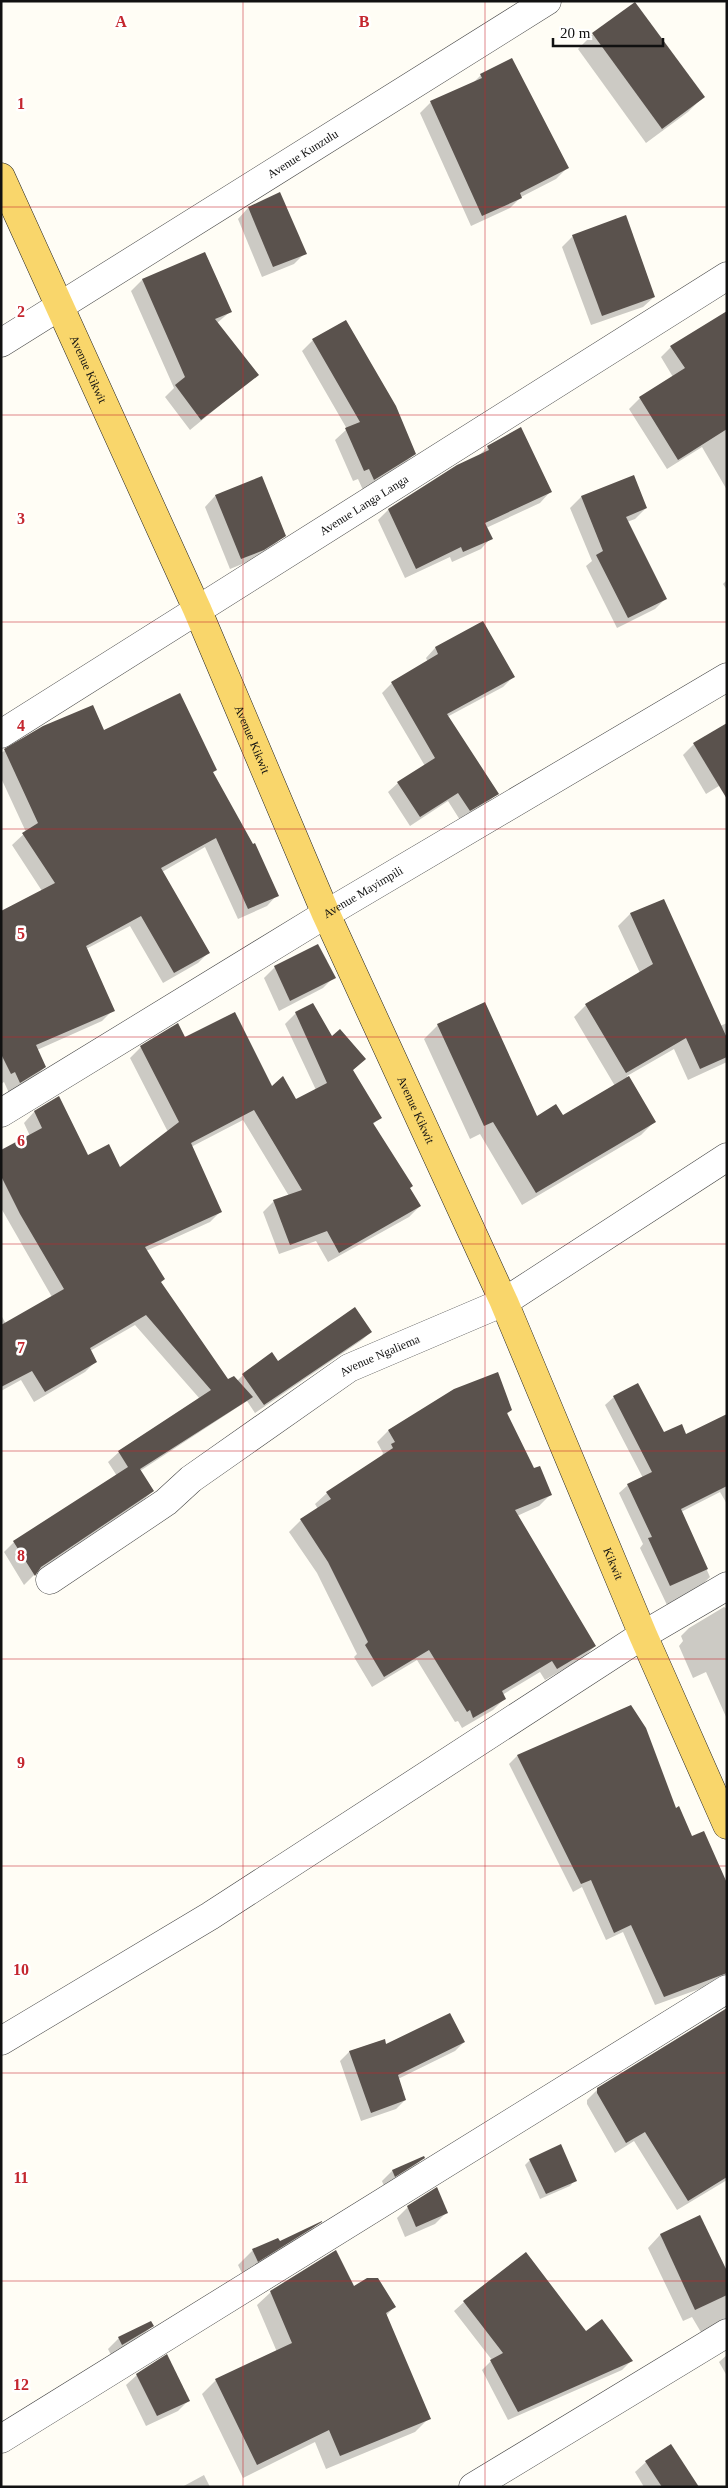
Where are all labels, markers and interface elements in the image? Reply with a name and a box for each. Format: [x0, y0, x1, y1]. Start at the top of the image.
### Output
text: A [115, 13, 127, 30]
text: B [359, 13, 370, 30]
scale bar [553, 15, 663, 47]
text: 20 m [560, 25, 591, 41]
text: 1 [17, 95, 25, 112]
street label: Avenue Kunzulu [265, 127, 341, 181]
text: 2 [17, 303, 25, 320]
street label: Avenue Kikwit [67, 333, 110, 406]
street label: Avenue Langa Langa [317, 471, 411, 538]
text: 3 [17, 510, 25, 527]
street label: Avenue Kikwit [232, 703, 273, 776]
text: 4 [17, 717, 25, 734]
street label: Avenue Mayimpili [321, 863, 406, 921]
text: 5 [17, 925, 25, 942]
street label: Avenue Kikwit [394, 1074, 438, 1146]
text: 6 [17, 1132, 25, 1149]
street label: Avenue Ngaliema [337, 1331, 422, 1379]
text: 7 [17, 1339, 25, 1356]
street label: Kikwit [600, 1546, 626, 1582]
text: 8 [17, 1547, 25, 1564]
text: 9 [17, 1754, 25, 1771]
text: 10 [13, 1961, 29, 1978]
text: 11 [13, 2169, 29, 2186]
text: 12 [13, 2376, 29, 2393]

